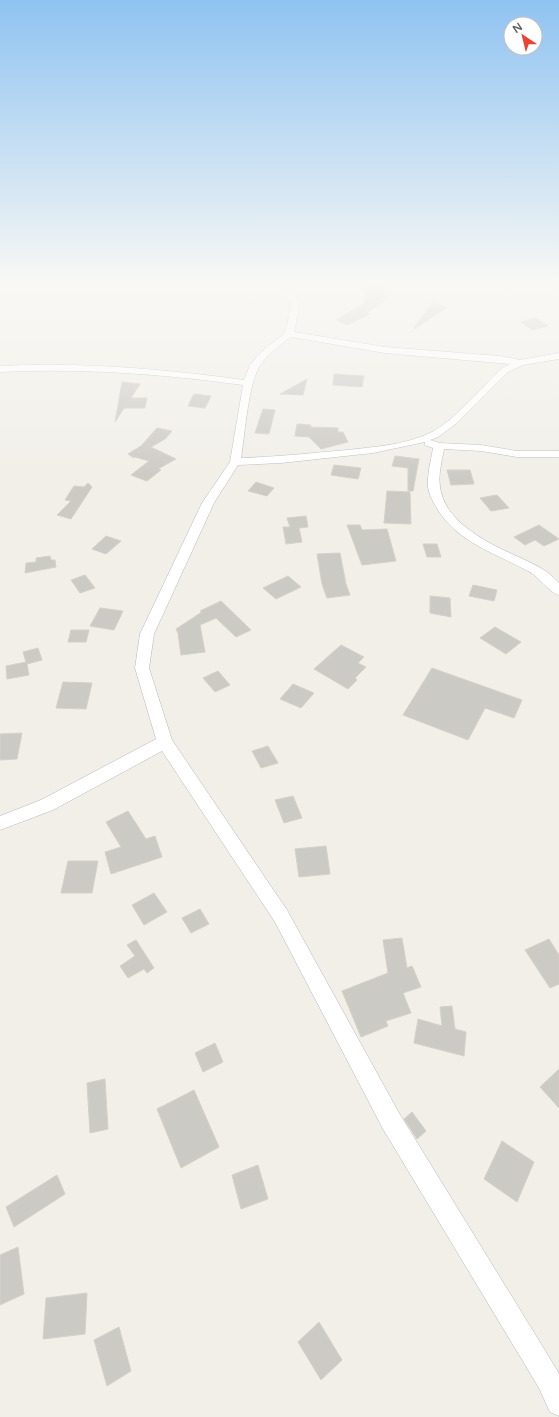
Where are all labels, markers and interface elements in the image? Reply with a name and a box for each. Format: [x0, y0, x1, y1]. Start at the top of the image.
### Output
north arrow [503, 16, 543, 56]
text: N [510, 20, 525, 36]

